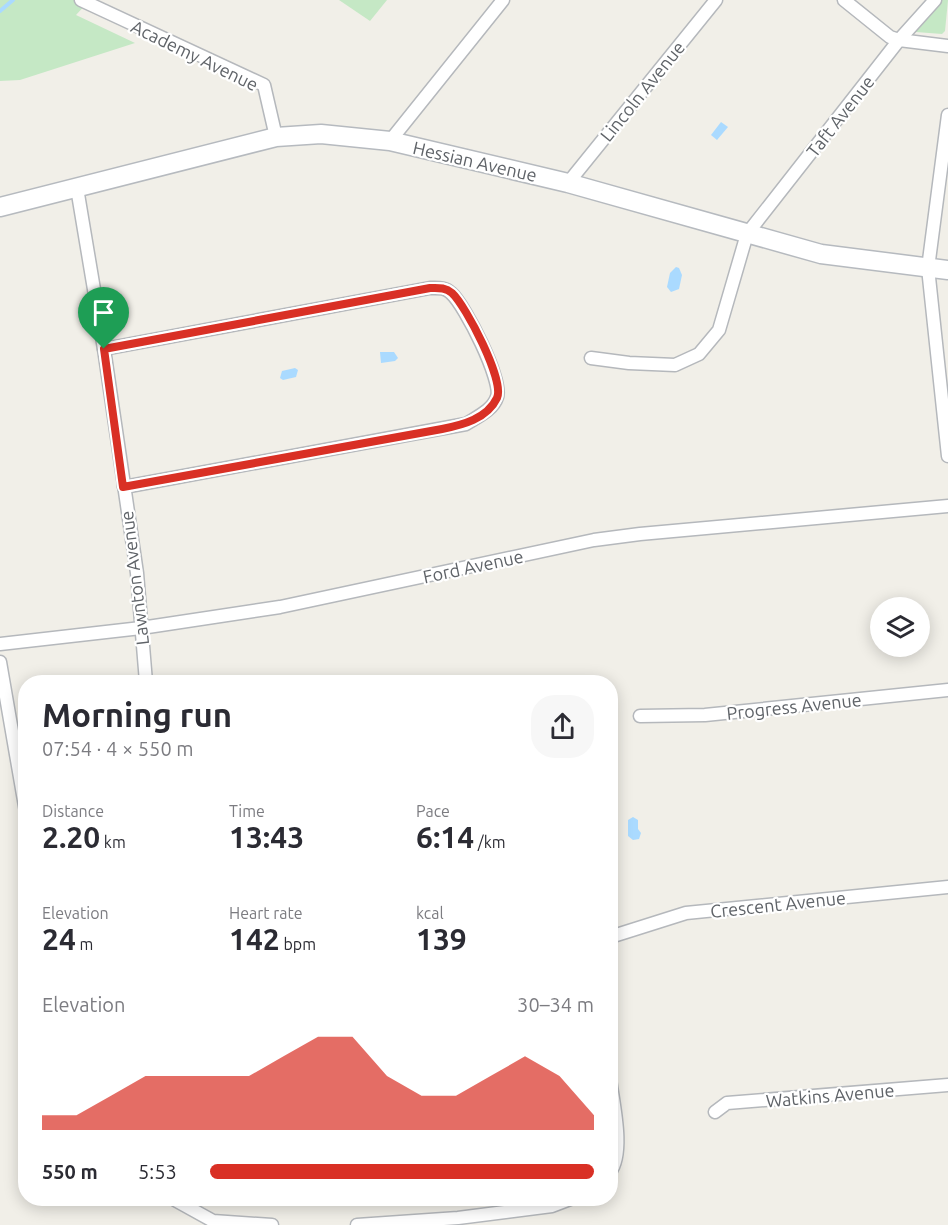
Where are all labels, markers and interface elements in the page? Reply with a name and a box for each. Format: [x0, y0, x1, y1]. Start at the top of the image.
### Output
street label: Academy Avenue [128, 16, 262, 94]
street label: Lincoln Avenue [596, 37, 688, 145]
street label: Taft Avenue [802, 72, 878, 160]
street label: Hessian Avenue [411, 137, 539, 185]
pin [78, 287, 129, 349]
icon: arrive [87, 296, 120, 329]
street label: Lawnton Avenue [116, 510, 152, 646]
street label: Ford Avenue [421, 546, 525, 586]
map controls [870, 597, 930, 657]
button: layers [870, 597, 930, 657]
street label: Progress Avenue [726, 689, 862, 723]
button: share [531, 695, 594, 758]
text: Morning run [42, 696, 232, 733]
text: 07:54 · 4 × 550 m [42, 737, 194, 760]
text: Distance [42, 802, 104, 820]
text: Time [229, 802, 265, 820]
text: Pace [416, 802, 450, 820]
text: 2.20 [42, 820, 100, 854]
text: 13:43 [229, 820, 304, 854]
text: 6:14 [416, 820, 474, 854]
text: km [100, 833, 126, 851]
text: /km [474, 833, 506, 851]
street label: Crescent Avenue [709, 887, 847, 921]
text: Elevation [42, 904, 109, 922]
text: Heart rate [229, 904, 303, 922]
text: kcal [416, 904, 444, 922]
text: 24 [42, 922, 76, 956]
text: 142 [229, 922, 280, 956]
text: 139 [416, 922, 467, 956]
text: m [76, 935, 93, 953]
text: bpm [280, 935, 316, 953]
text: Elevation [42, 993, 125, 1016]
text: 30–34 m [517, 993, 594, 1016]
street label: Watkins Avenue [765, 1079, 895, 1111]
text: 550 m [42, 1160, 98, 1183]
text: 5:53 [138, 1160, 177, 1183]

